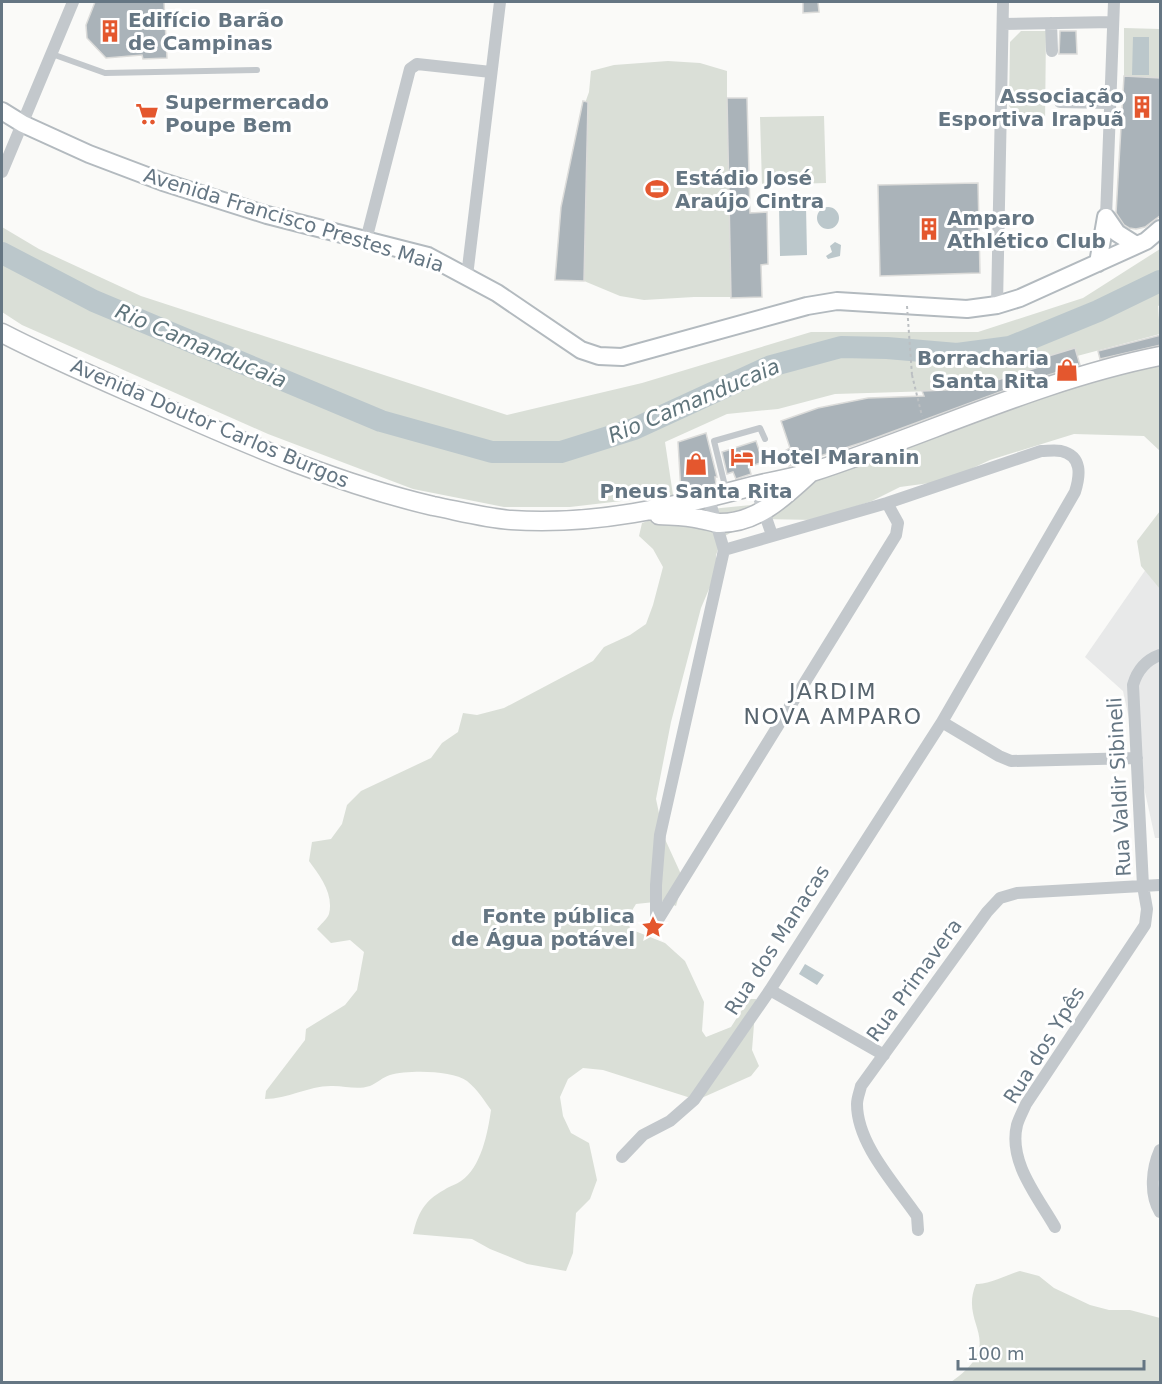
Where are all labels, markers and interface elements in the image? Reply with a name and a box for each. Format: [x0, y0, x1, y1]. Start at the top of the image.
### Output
place label: Edifício Barão de Campinas [128, 8, 284, 55]
building icon: Edifício Barão de Campinas [97, 18, 123, 44]
place label: Associação Esportiva Irapuã [938, 84, 1124, 131]
place label: Supermercado Poupe Bem [165, 90, 329, 137]
building icon: Associação Esportiva Irapuã [1129, 94, 1155, 120]
supermarket icon: Supermercado Poupe Bem [134, 101, 160, 127]
street label: Avenida Francisco Prestes Maia [141, 163, 447, 277]
place label: Estádio José Araújo Cintra [675, 166, 824, 213]
sports icon: Estádio José Araújo Cintra [644, 176, 670, 202]
place label: Amparo Athlético Club [947, 206, 1106, 253]
building icon: Amparo Athlético Club [916, 216, 942, 242]
water label: Rio Camanducaia [112, 299, 290, 393]
place label: Borracharia Santa Rita [917, 346, 1049, 393]
street label: Avenida Doutor Carlos Burgos [67, 353, 353, 493]
water label: Rio Camanducaia [605, 354, 783, 448]
shop icon: Borracharia Santa Rita [1054, 357, 1080, 383]
hotel icon: Hotel Maranin [729, 444, 755, 470]
place label: Hotel Maranin [760, 445, 920, 469]
shop icon: Pneus Santa Rita [683, 451, 709, 477]
place label: Pneus Santa Rita [599, 479, 793, 503]
district label: JARDIM NOVA AMPARO [743, 679, 923, 729]
street label: Rua Valdir Sibineli [1102, 697, 1136, 877]
street label: Rua dos Manacas [720, 860, 834, 1020]
place label: Fonte pública de Água potável [451, 904, 635, 951]
place icon: Fonte pública de Água potável [640, 914, 666, 940]
street label: Rua Primavera [861, 914, 967, 1046]
street label: Rua dos Ypês [998, 982, 1090, 1108]
scale bar [958, 1333, 1144, 1371]
text: 100 m [967, 1343, 1025, 1364]

